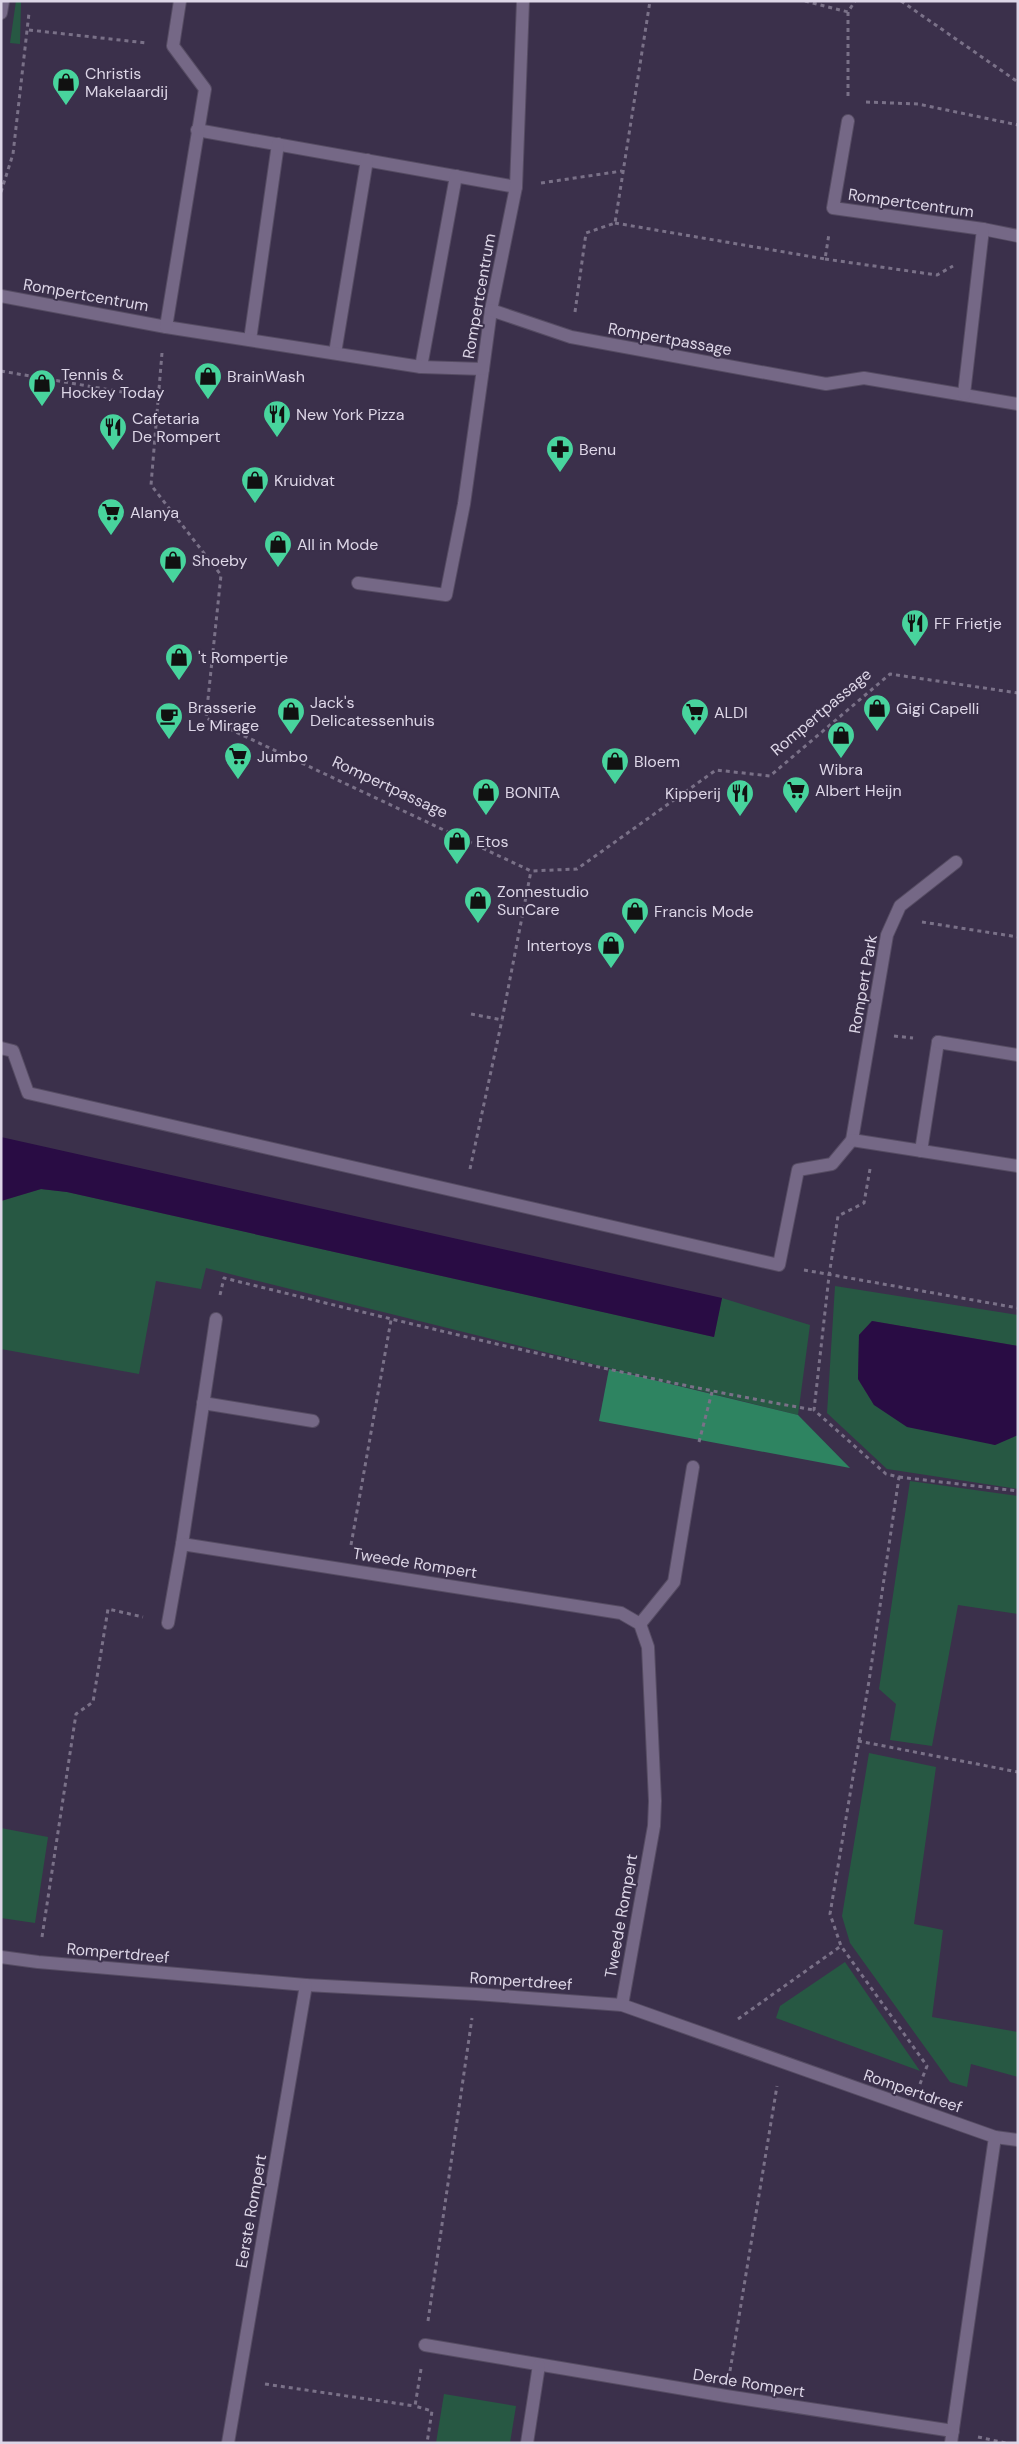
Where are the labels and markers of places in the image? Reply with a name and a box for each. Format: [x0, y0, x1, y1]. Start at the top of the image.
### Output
place label: Christis Makelaardij [85, 63, 168, 102]
shop icon: Christis Makelaardij [51, 67, 81, 106]
shop icon: BrainWash [193, 361, 223, 400]
place label: Tennis & Hockey Today [61, 364, 164, 403]
place label: BrainWash [227, 366, 305, 387]
shop icon: Tennis & Hockey Today [27, 368, 57, 407]
restaurant icon: New York Pizza [262, 399, 292, 438]
place label: New York Pizza [296, 404, 404, 425]
place label: Cafetaria De Rompert [132, 408, 220, 447]
restaurant icon: Cafetaria De Rompert [98, 412, 128, 451]
pharmacy icon: Benu [545, 434, 575, 473]
place label: Benu [579, 439, 616, 460]
shop icon: Kruidvat [240, 465, 270, 504]
place label: Kruidvat [274, 470, 335, 491]
supermarket icon: Alanya [96, 497, 126, 536]
place label: Alanya [130, 502, 179, 523]
shop icon: All in Mode [263, 529, 293, 568]
place label: All in Mode [297, 534, 378, 555]
shop icon: Shoeby [158, 545, 188, 584]
place label: Shoeby [192, 550, 247, 571]
restaurant icon: FF Frietje [900, 608, 930, 647]
place label: FF Frietje [934, 613, 1002, 634]
shop icon: 't Rompertje [164, 642, 194, 681]
place label: 't Rompertje [198, 647, 288, 668]
place label: Jack's Delicatessenhuis [310, 692, 435, 731]
shop icon: Gigi Capelli [862, 693, 892, 732]
shop icon: Jack's Delicatessenhuis [276, 696, 306, 735]
place label: Brasserie Le Mirage [188, 697, 259, 736]
supermarket icon: ALDI [680, 697, 710, 736]
place label: Gigi Capelli [896, 698, 979, 719]
cafe icon: Brasserie Le Mirage [154, 701, 184, 740]
place label: ALDI [714, 702, 748, 723]
shop icon: Wibra [826, 720, 856, 759]
supermarket icon: Jumbo [223, 741, 253, 780]
place label: Jumbo [257, 746, 308, 767]
shop icon: Bloem [600, 746, 630, 785]
place label: Bloem [634, 751, 680, 772]
place label: Wibra [819, 759, 863, 780]
supermarket icon: Albert Heijn [781, 775, 811, 814]
shop icon: BONITA [471, 777, 501, 816]
restaurant icon: Kipperij [725, 778, 755, 817]
place label: Albert Heijn [815, 780, 902, 801]
place label: BONITA [505, 782, 561, 803]
place label: Kipperij [665, 783, 721, 804]
shop icon: Etos [442, 826, 472, 865]
place label: Etos [476, 831, 509, 852]
place label: Zonnestudio SunCare [497, 881, 589, 920]
shop icon: Zonnestudio SunCare [463, 885, 493, 924]
shop icon: Francis Mode [620, 896, 650, 935]
place label: Francis Mode [654, 901, 754, 922]
shop icon: Intertoys [596, 930, 626, 969]
place label: Intertoys [527, 935, 592, 956]

